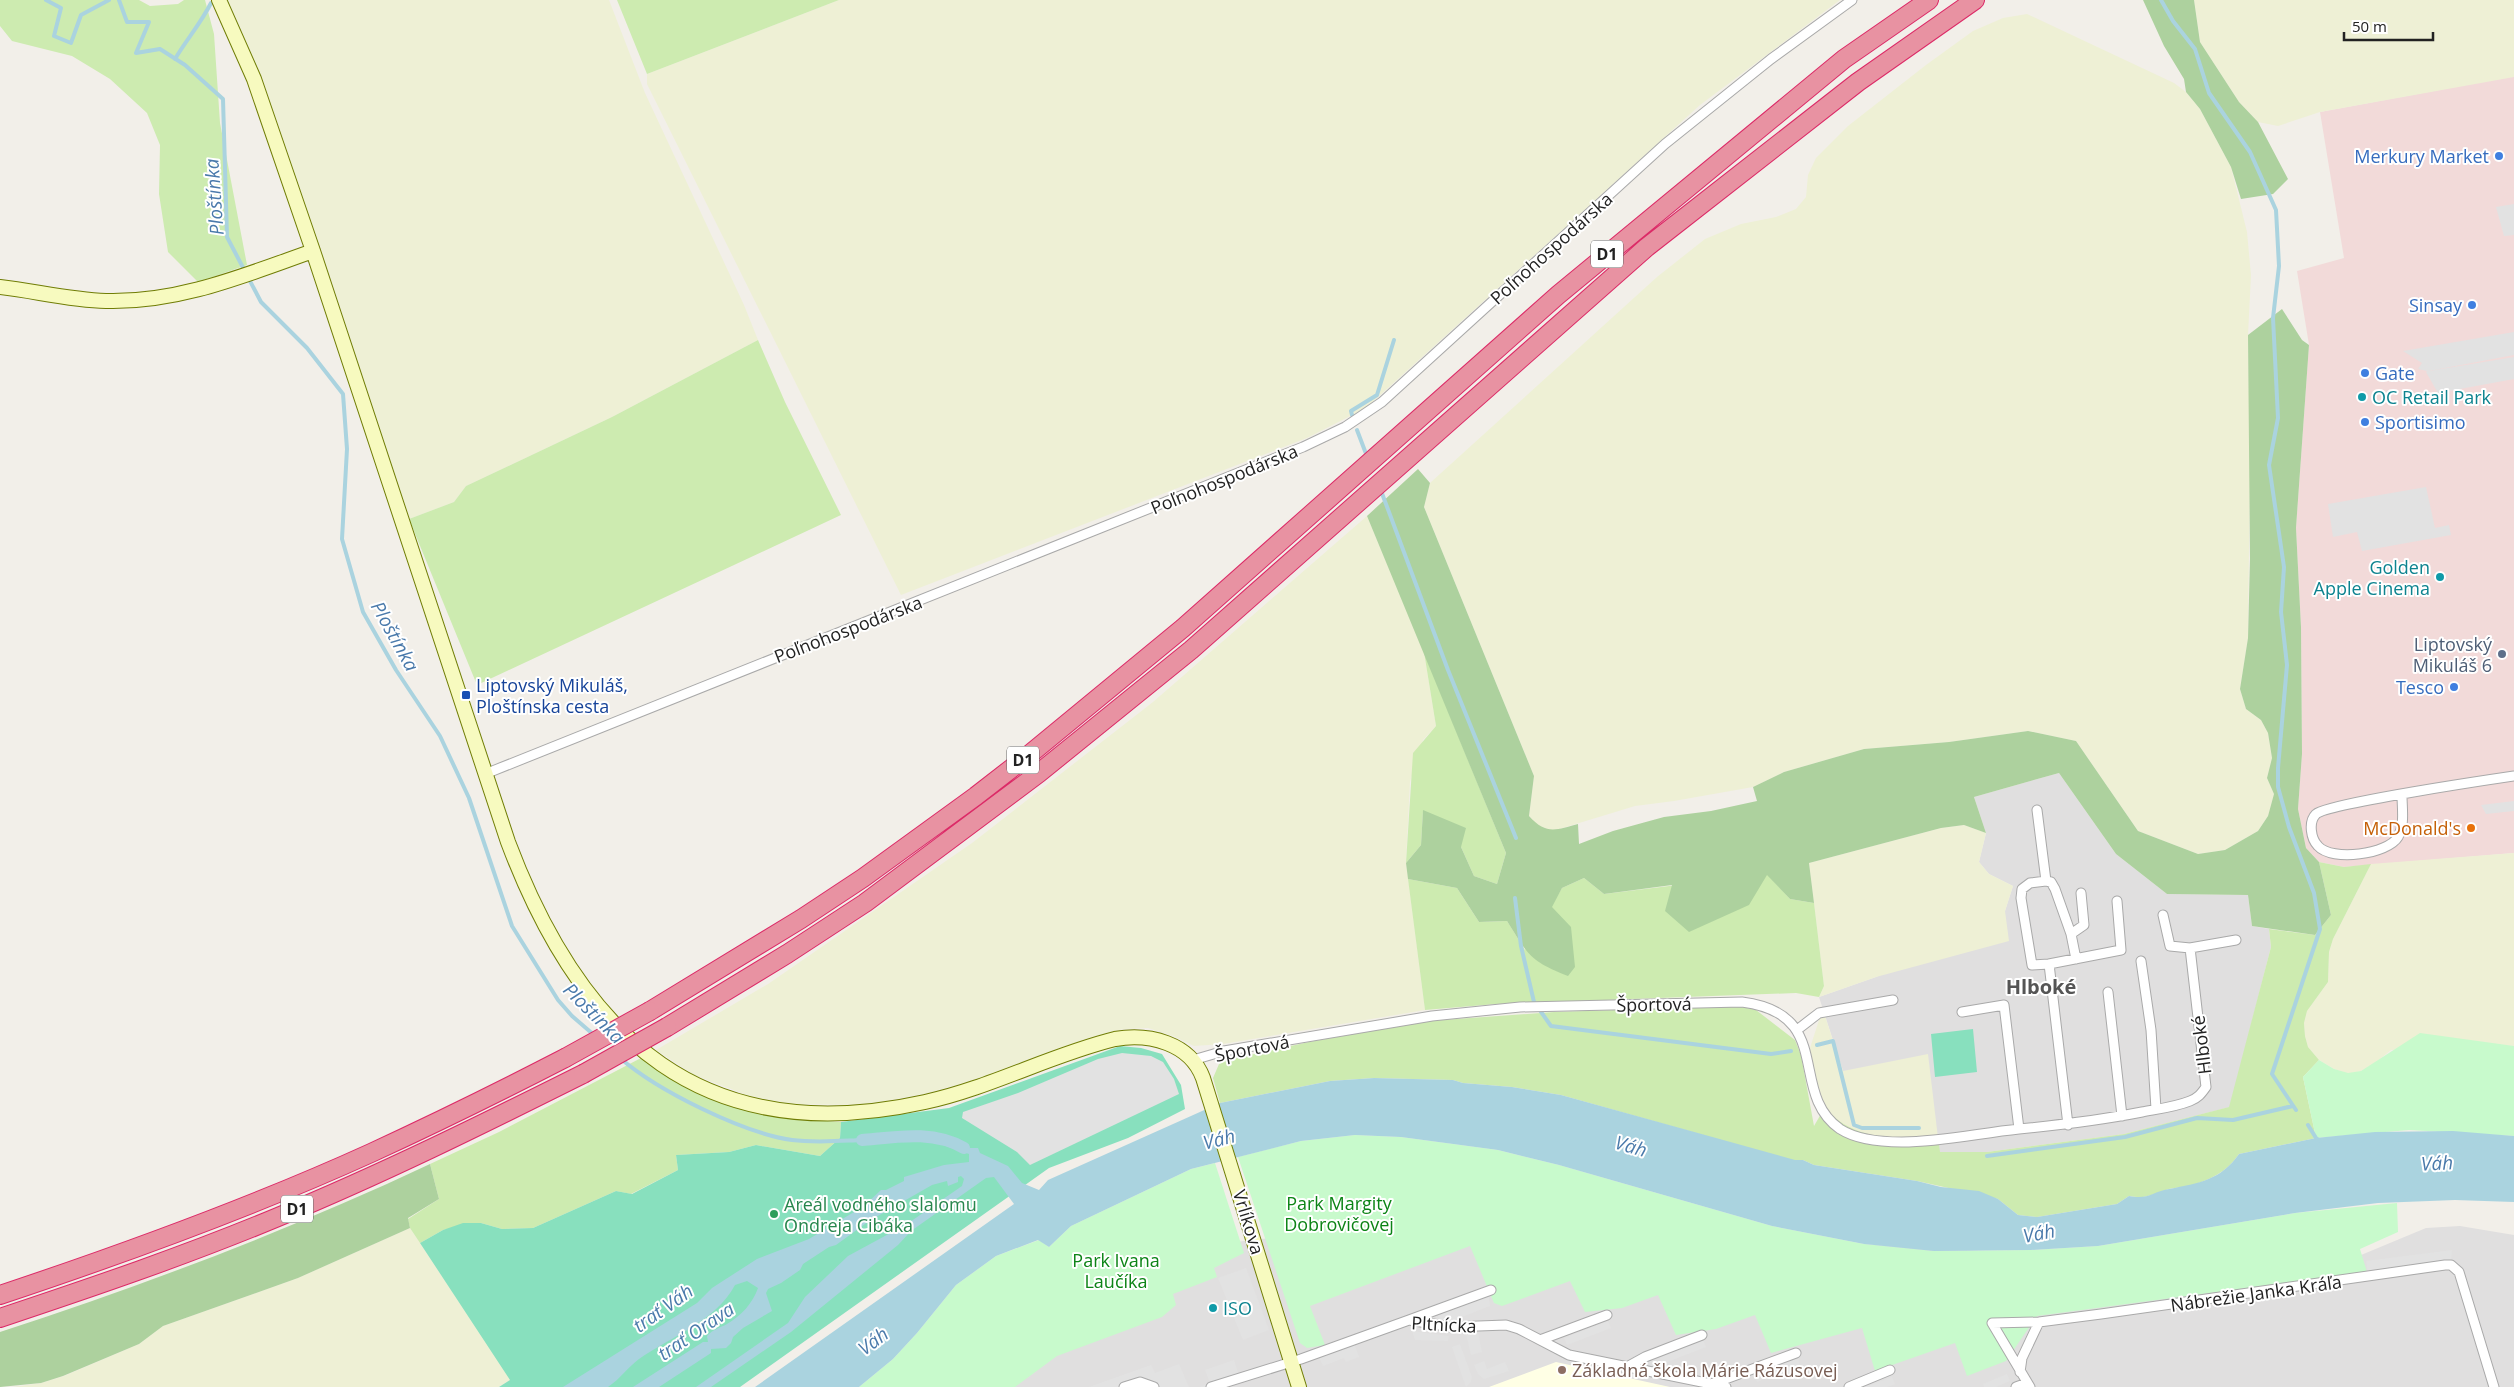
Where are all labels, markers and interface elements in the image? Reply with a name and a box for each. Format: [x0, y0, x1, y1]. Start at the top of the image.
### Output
scale bar [2344, 10, 2433, 42]
text: 50 m [2352, 16, 2387, 36]
place label: Merkury Market [2354, 144, 2489, 168]
marker: Merkury Market [2493, 150, 2505, 162]
water label: Ploštínka [198, 158, 230, 236]
street label: Poľnohospodárska [1485, 187, 1617, 309]
road number: D1 [1591, 240, 1623, 268]
place label: Sinsay [2409, 293, 2463, 317]
marker: Sinsay [2466, 299, 2478, 311]
place label: Gate [2375, 361, 2415, 385]
marker: Gate [2359, 367, 2371, 379]
place label: OC Retail Park [2372, 385, 2492, 409]
marker: OC Retail Park [2356, 391, 2368, 403]
place label: Sportisimo [2375, 410, 2466, 434]
marker: Sportisimo [2359, 416, 2371, 428]
street label: Poľnohospodárska [1147, 439, 1301, 519]
place label: Golden Apple Cinema [2314, 555, 2430, 600]
marker: Golden Apple Cinema [2434, 571, 2446, 583]
street label: Poľnohospodárska [771, 590, 925, 668]
water label: Ploštínka [365, 596, 425, 676]
place label: Liptovský Mikuláš 6 [2413, 632, 2493, 677]
marker: Liptovský Mikuláš 6 [2496, 648, 2508, 660]
place label: Liptovský Mikuláš, Ploštínska cesta [476, 673, 628, 718]
place label: Tesco [2396, 675, 2444, 699]
marker: Tesco [2448, 681, 2460, 693]
marker: Liptovský Mikuláš, Ploštínska cesta [460, 689, 472, 701]
road number: D1 [1007, 746, 1039, 774]
place label: McDonald's [2363, 816, 2461, 840]
marker: McDonald's [2465, 822, 2477, 834]
district label: Hlboké [2006, 973, 2076, 1000]
water label: Ploštínka [558, 977, 630, 1049]
street label: Športová [1616, 991, 1692, 1017]
street label: Hlboké [2185, 1014, 2217, 1076]
street label: Športová [1213, 1029, 1291, 1067]
water label: Váh [1200, 1122, 1238, 1156]
water label: Váh [1612, 1129, 1650, 1163]
water label: Váh [2420, 1149, 2454, 1177]
street label: Vrlíkova [1228, 1187, 1270, 1257]
park label: Park Margity Dobrovičovej [1284, 1191, 1394, 1236]
place label: Areál vodného slalomu Ondreja Cibáka [784, 1192, 977, 1237]
road number: D1 [281, 1196, 313, 1222]
marker: Areál vodného slalomu Ondreja Cibáka [768, 1208, 780, 1220]
water label: Váh [2021, 1217, 2057, 1249]
park label: Park Ivana Laučíka [1072, 1248, 1160, 1293]
street label: Nábrežie Janka Kráľa [2169, 1269, 2343, 1317]
water label: trať Váh [628, 1278, 698, 1338]
water label: trať Orava [653, 1296, 740, 1366]
place label: ISO [1223, 1296, 1252, 1320]
marker: ISO [1207, 1302, 1219, 1314]
street label: Pltnícka [1411, 1310, 1477, 1338]
water label: Váh [852, 1321, 894, 1361]
place label: Základná škola Márie Rázusovej [1572, 1358, 1838, 1382]
marker: Základná škola Márie Rázusovej [1556, 1364, 1568, 1376]

